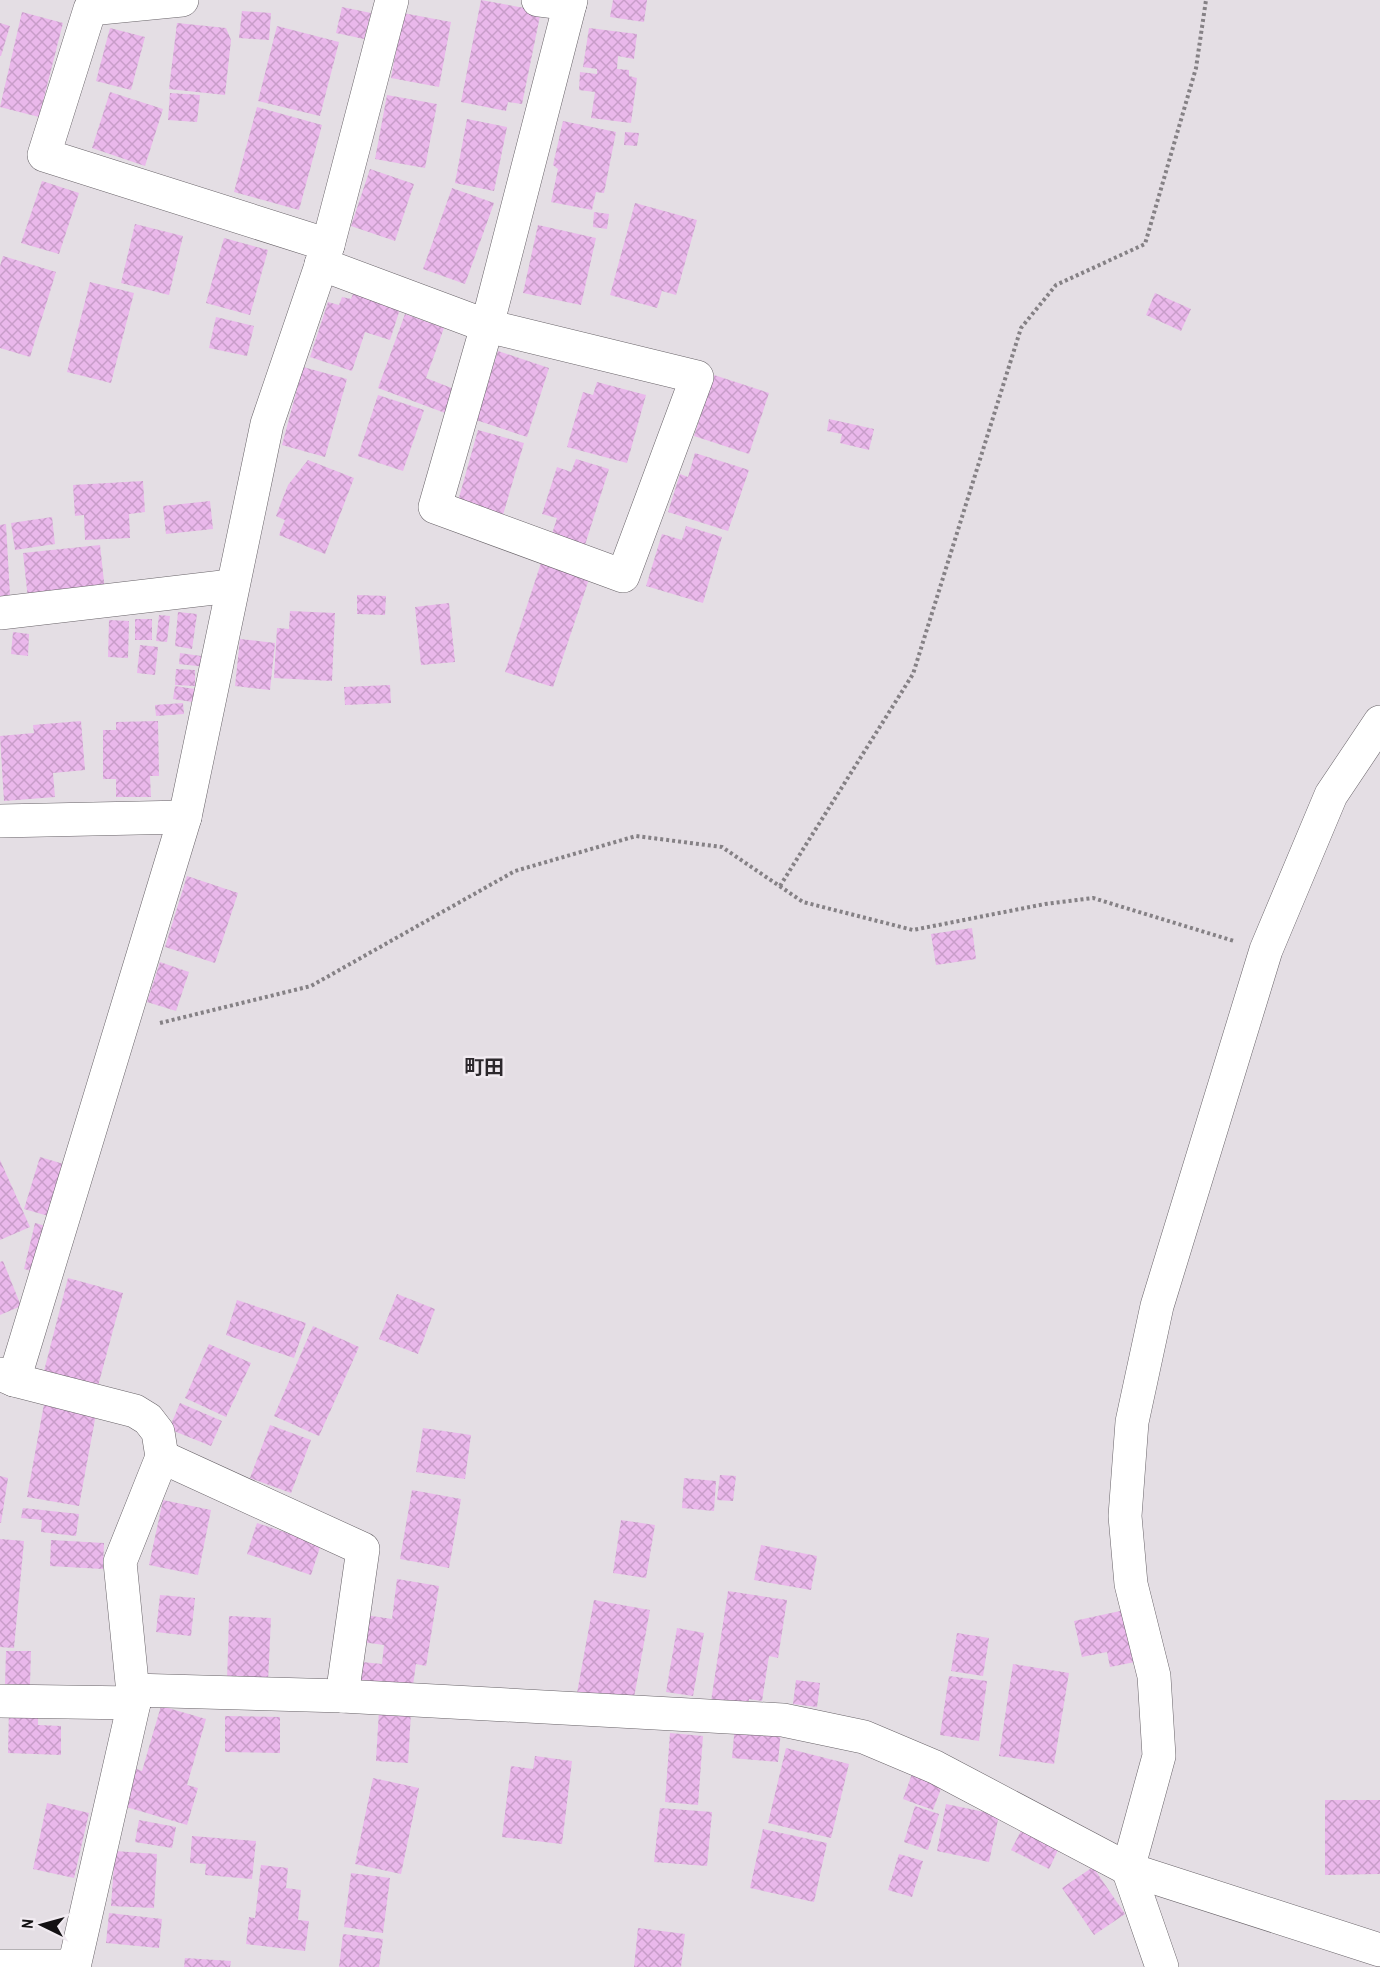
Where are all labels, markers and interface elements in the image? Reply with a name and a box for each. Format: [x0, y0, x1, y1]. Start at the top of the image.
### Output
district label: 町田 [464, 1053, 504, 1080]
north arrow [12, 1895, 72, 1955]
text: N [16, 1918, 38, 1929]

